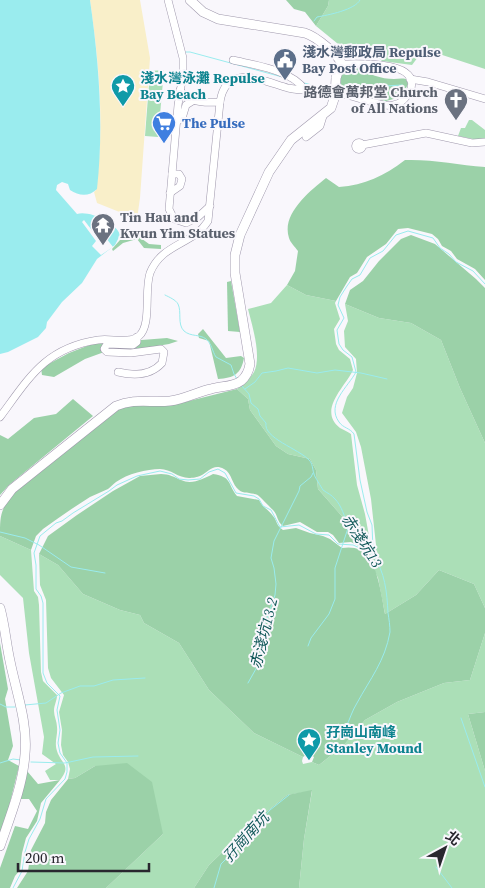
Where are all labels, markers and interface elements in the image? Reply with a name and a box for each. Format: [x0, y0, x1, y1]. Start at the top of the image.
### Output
place label: 淺水灣郵政局 Repulse Bay Post Office [302, 42, 441, 78]
public building icon: 淺水灣郵政局 Repulse Bay Post Office [272, 47, 298, 81]
place label: 淺水灣泳灘 Repulse Bay Beach [140, 68, 265, 104]
place icon: 淺水灣泳灘 Repulse Bay Beach [110, 73, 136, 107]
place label: 路德會萬邦堂 Church of All Nations [303, 82, 439, 118]
church icon: 路德會萬邦堂 Church of All Nations [443, 87, 469, 121]
supermarket icon: The Pulse [151, 110, 177, 144]
place label: The Pulse [182, 113, 245, 133]
place label: Tin Hau and Kwun Yim Statues [120, 207, 236, 243]
temple icon: Tin Hau and Kwun Yim Statues [90, 212, 116, 246]
water label: 赤淺坑13 [337, 510, 388, 572]
water label: 赤淺坑13.2 [245, 595, 283, 671]
place label: 孖崗山南峰 Stanley Mound [326, 722, 423, 758]
place icon: 孖崗山南峰 Stanley Mound [296, 727, 322, 761]
water label: 孖崗南坑 [218, 806, 275, 866]
north arrow [420, 823, 470, 873]
text: 北 [442, 826, 465, 850]
scale bar [18, 840, 149, 872]
text: 200 m [25, 847, 65, 868]

